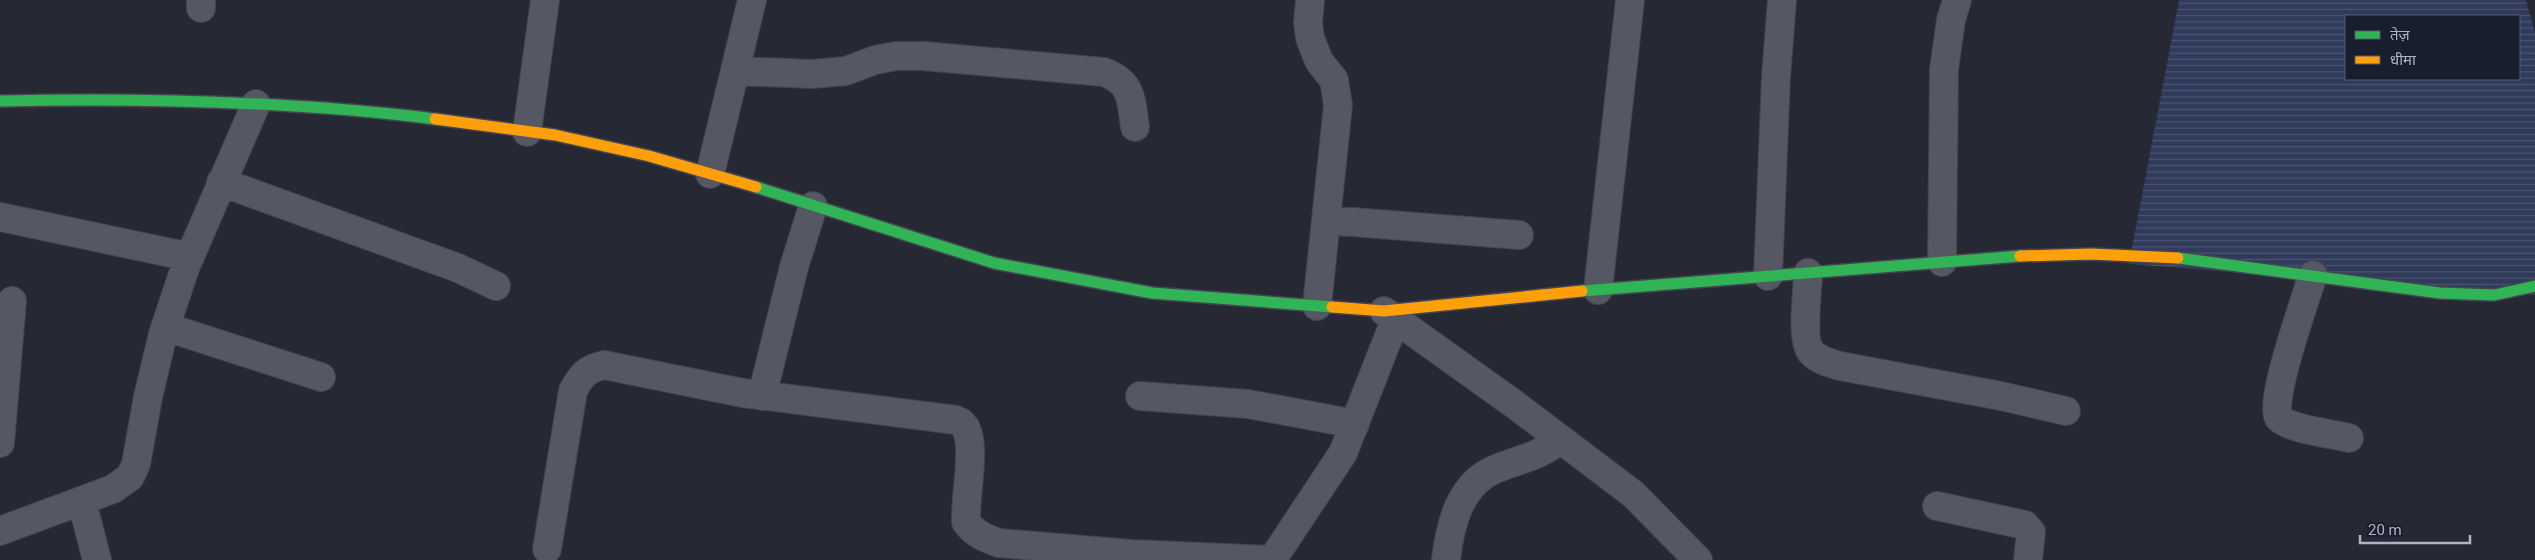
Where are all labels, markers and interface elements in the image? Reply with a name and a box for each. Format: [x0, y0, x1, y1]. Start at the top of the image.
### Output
legend [2345, 15, 2520, 80]
text: तेज़ [2390, 26, 2411, 44]
text: धीमा [2390, 51, 2417, 69]
scale bar [2360, 512, 2470, 544]
text: 20 m [2368, 521, 2402, 539]

